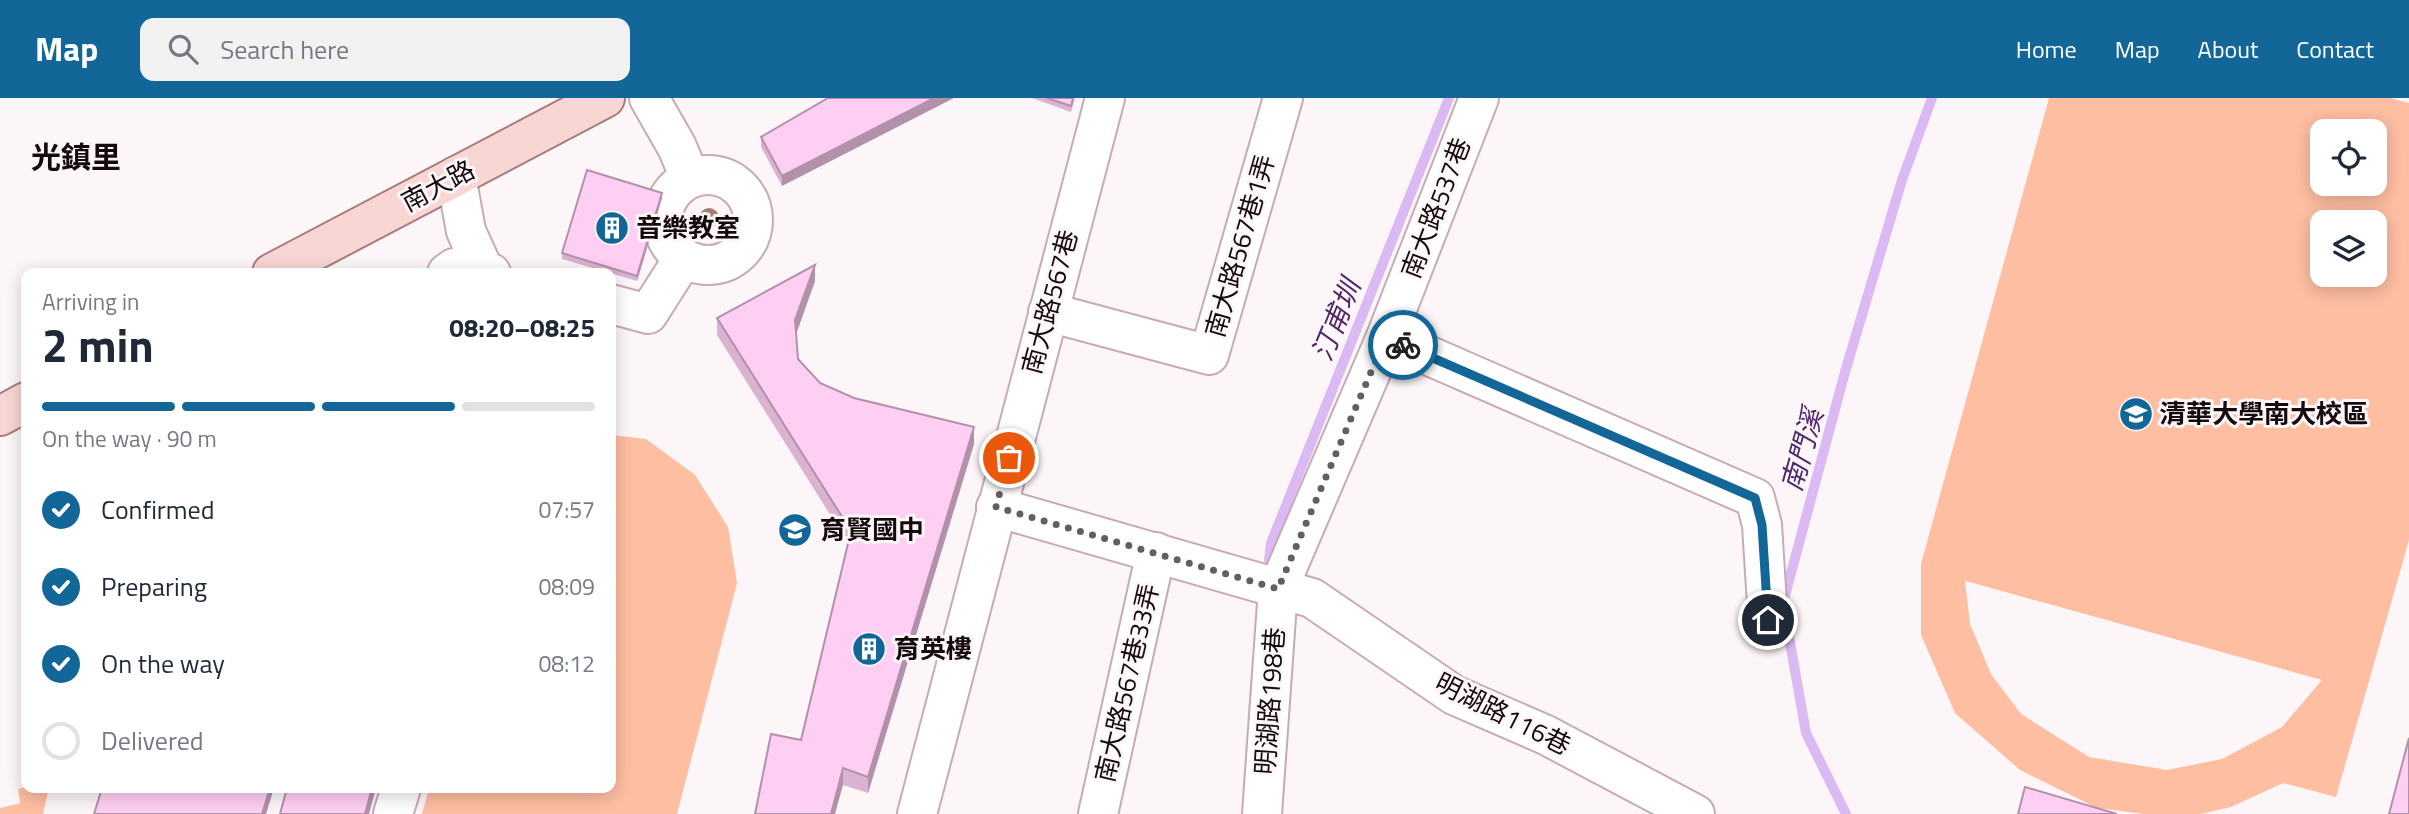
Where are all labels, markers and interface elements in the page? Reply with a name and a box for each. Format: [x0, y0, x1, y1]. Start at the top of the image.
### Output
search box [140, 18, 630, 81]
text: Map [35, 24, 98, 74]
icon: search [164, 30, 202, 68]
text: Search here [220, 30, 349, 69]
text: Home [2016, 31, 2077, 67]
text: Map [2115, 31, 2160, 67]
text: About [2198, 31, 2258, 67]
text: Contact [2296, 31, 2374, 67]
map controls [2310, 119, 2387, 287]
button: locate [2310, 119, 2387, 196]
street label: 南大路537巷 [1391, 132, 1480, 284]
district label: 光鎮里 [31, 134, 121, 180]
street label: 南大路 [394, 150, 481, 221]
street label: 南大路567巷1弄 [1195, 150, 1284, 342]
place label: 音樂教室 [636, 208, 740, 247]
building icon: 音樂教室 [593, 209, 631, 247]
button: layers [2310, 210, 2387, 287]
street label: 南大路567巷 [1012, 225, 1087, 378]
water label: 汀甫圳 [1300, 269, 1373, 367]
text: Arriving in [42, 284, 139, 319]
text: 08:20–08:25 [449, 308, 595, 347]
text: 2 min [42, 310, 154, 380]
courier [1368, 310, 1438, 380]
icon: bike [1384, 326, 1422, 364]
place label: 清華大學南大校區 [2160, 394, 2368, 433]
school or university icon: 清華大學南大校區 [2117, 395, 2155, 433]
water label: 南門溪 [1769, 400, 1835, 496]
text: On the way · 90 m [42, 421, 217, 456]
pin [979, 428, 1039, 488]
icon: bag [990, 439, 1028, 477]
text: Confirmed [101, 490, 215, 529]
icon: check [42, 491, 80, 529]
text: 07:57 [538, 492, 595, 527]
place label: 育賢國中 [820, 510, 924, 549]
school or university icon: 育賢國中 [776, 511, 814, 549]
text: Preparing [101, 567, 207, 606]
icon: check [42, 568, 80, 606]
text: 08:09 [538, 569, 595, 604]
street label: 南大路567巷33弄 [1085, 580, 1168, 786]
pin [1738, 590, 1798, 650]
icon: home [1749, 601, 1787, 639]
street label: 明湖路198巷 [1245, 626, 1294, 776]
place label: 育英樓 [894, 629, 972, 668]
building icon: 育英樓 [850, 630, 888, 668]
text: On the way [101, 644, 225, 683]
icon: check [42, 645, 80, 683]
text: 08:12 [538, 646, 595, 681]
street label: 明湖路116巷 [1429, 663, 1578, 764]
text: Delivered [101, 721, 204, 760]

